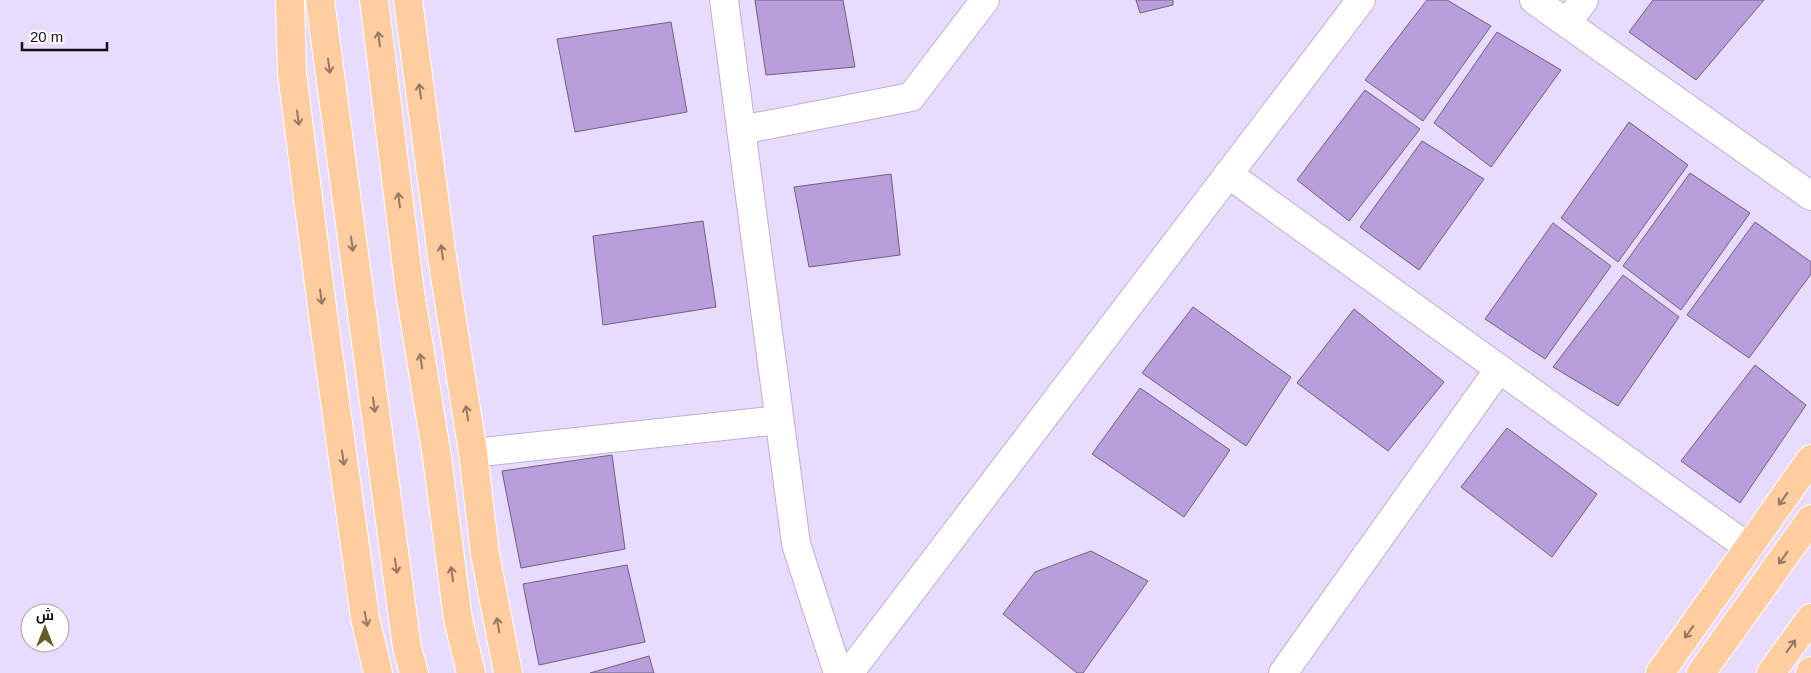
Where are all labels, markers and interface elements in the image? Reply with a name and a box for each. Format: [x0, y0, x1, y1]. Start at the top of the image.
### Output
scale bar [22, 20, 108, 52]
text: 20 m [30, 28, 63, 45]
one-way arrow [374, 31, 384, 47]
one-way arrow [324, 57, 334, 73]
one-way arrow [415, 83, 425, 99]
one-way arrow [293, 110, 303, 126]
one-way arrow [394, 192, 404, 208]
one-way arrow [347, 236, 357, 252]
one-way arrow [436, 245, 446, 261]
one-way arrow [316, 289, 326, 305]
one-way arrow [416, 353, 426, 369]
one-way arrow [369, 397, 379, 413]
one-way arrow [461, 405, 471, 421]
one-way arrow [338, 450, 348, 466]
one-way arrow [1778, 492, 1788, 506]
one-way arrow [1778, 551, 1788, 565]
one-way arrow [391, 558, 401, 574]
one-way arrow [447, 566, 457, 582]
north arrow [20, 603, 70, 653]
text: ش [36, 607, 54, 624]
one-way arrow [361, 610, 371, 626]
one-way arrow [493, 618, 503, 634]
one-way arrow [1684, 625, 1695, 638]
one-way arrow [1786, 639, 1796, 653]

